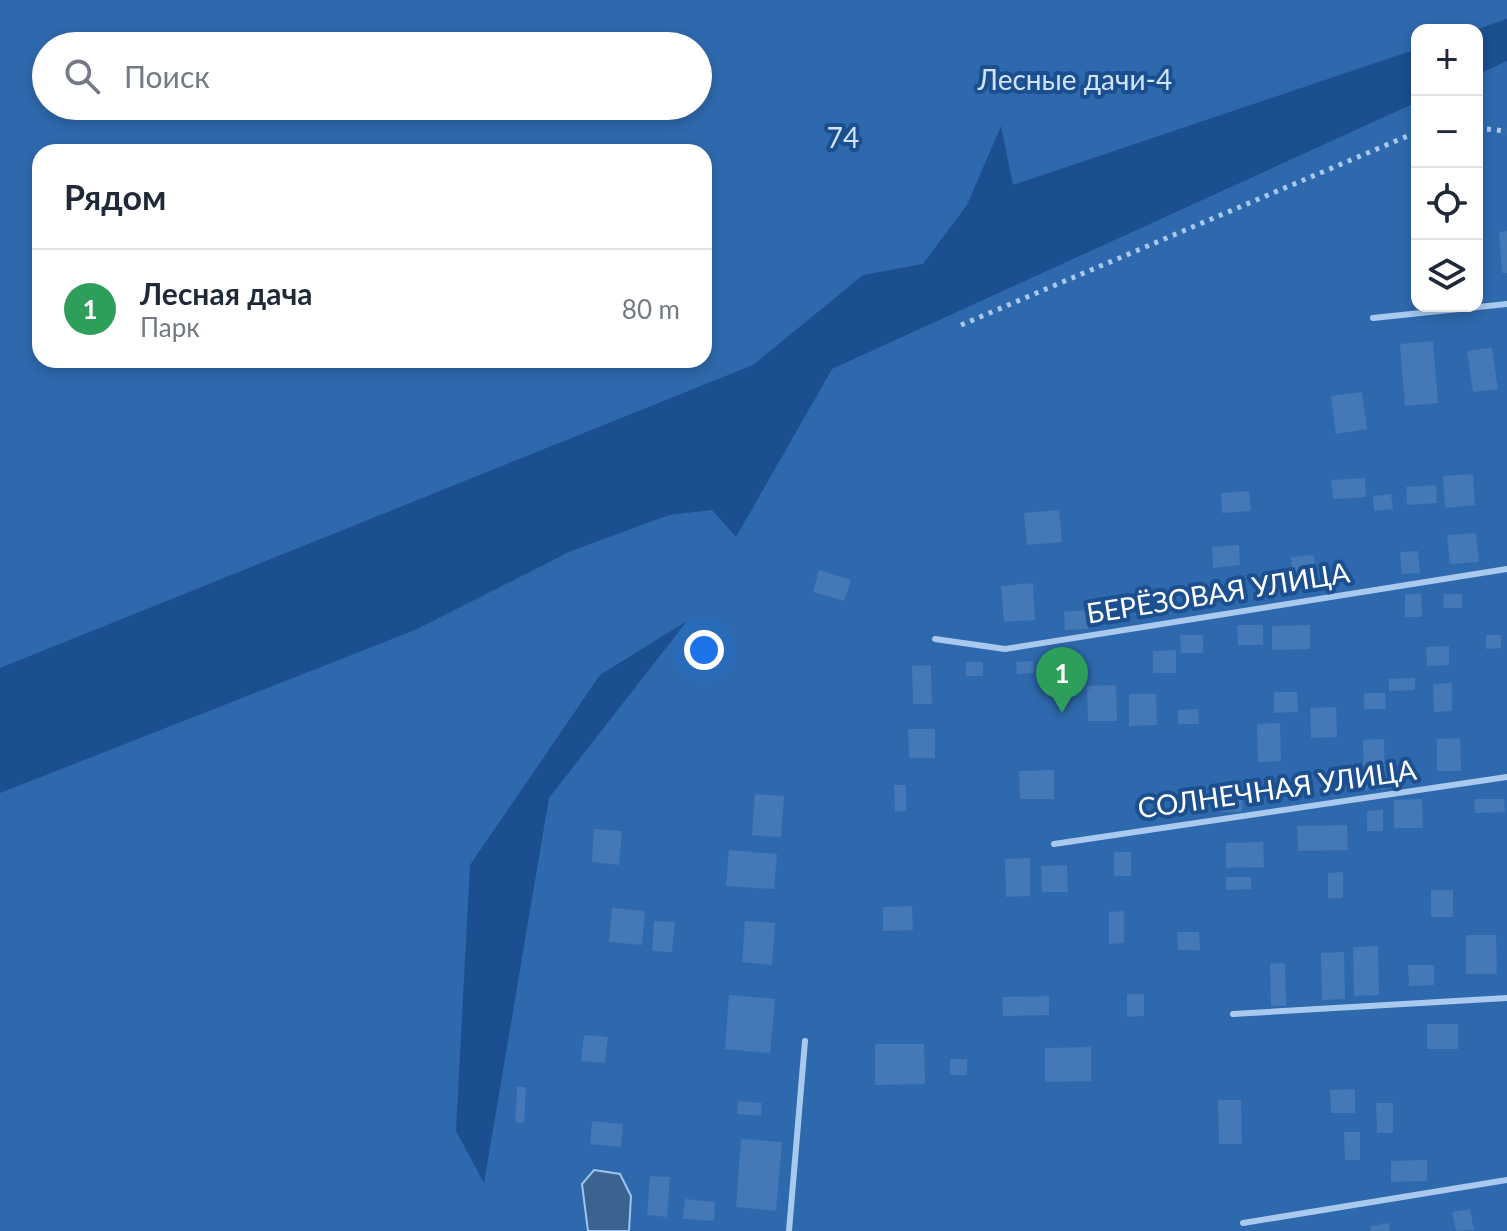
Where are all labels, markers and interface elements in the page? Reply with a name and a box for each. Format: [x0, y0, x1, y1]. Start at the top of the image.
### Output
map controls [1411, 24, 1483, 312]
button: + [1411, 24, 1483, 96]
search box [32, 32, 712, 120]
icon: search [60, 54, 104, 98]
text: Поиск [124, 58, 210, 94]
park label: Лесные дачи-4 [977, 62, 1172, 96]
button: − [1411, 96, 1483, 168]
park label: 74 [827, 120, 859, 154]
button: locate [1411, 168, 1483, 240]
text: Рядом [64, 176, 166, 217]
button: layers [1411, 240, 1483, 312]
text: Лесная дача [140, 275, 312, 311]
text: 1 [82, 293, 98, 325]
text: 80 m [622, 293, 680, 325]
text: Парк [140, 311, 200, 343]
street label: БЕРЁЗОВАЯ УЛИЦА [1084, 554, 1352, 630]
your location [684, 630, 724, 670]
pin: 1 [1036, 647, 1088, 713]
street label: СОЛНЕЧНАЯ УЛИЦА [1135, 752, 1418, 824]

